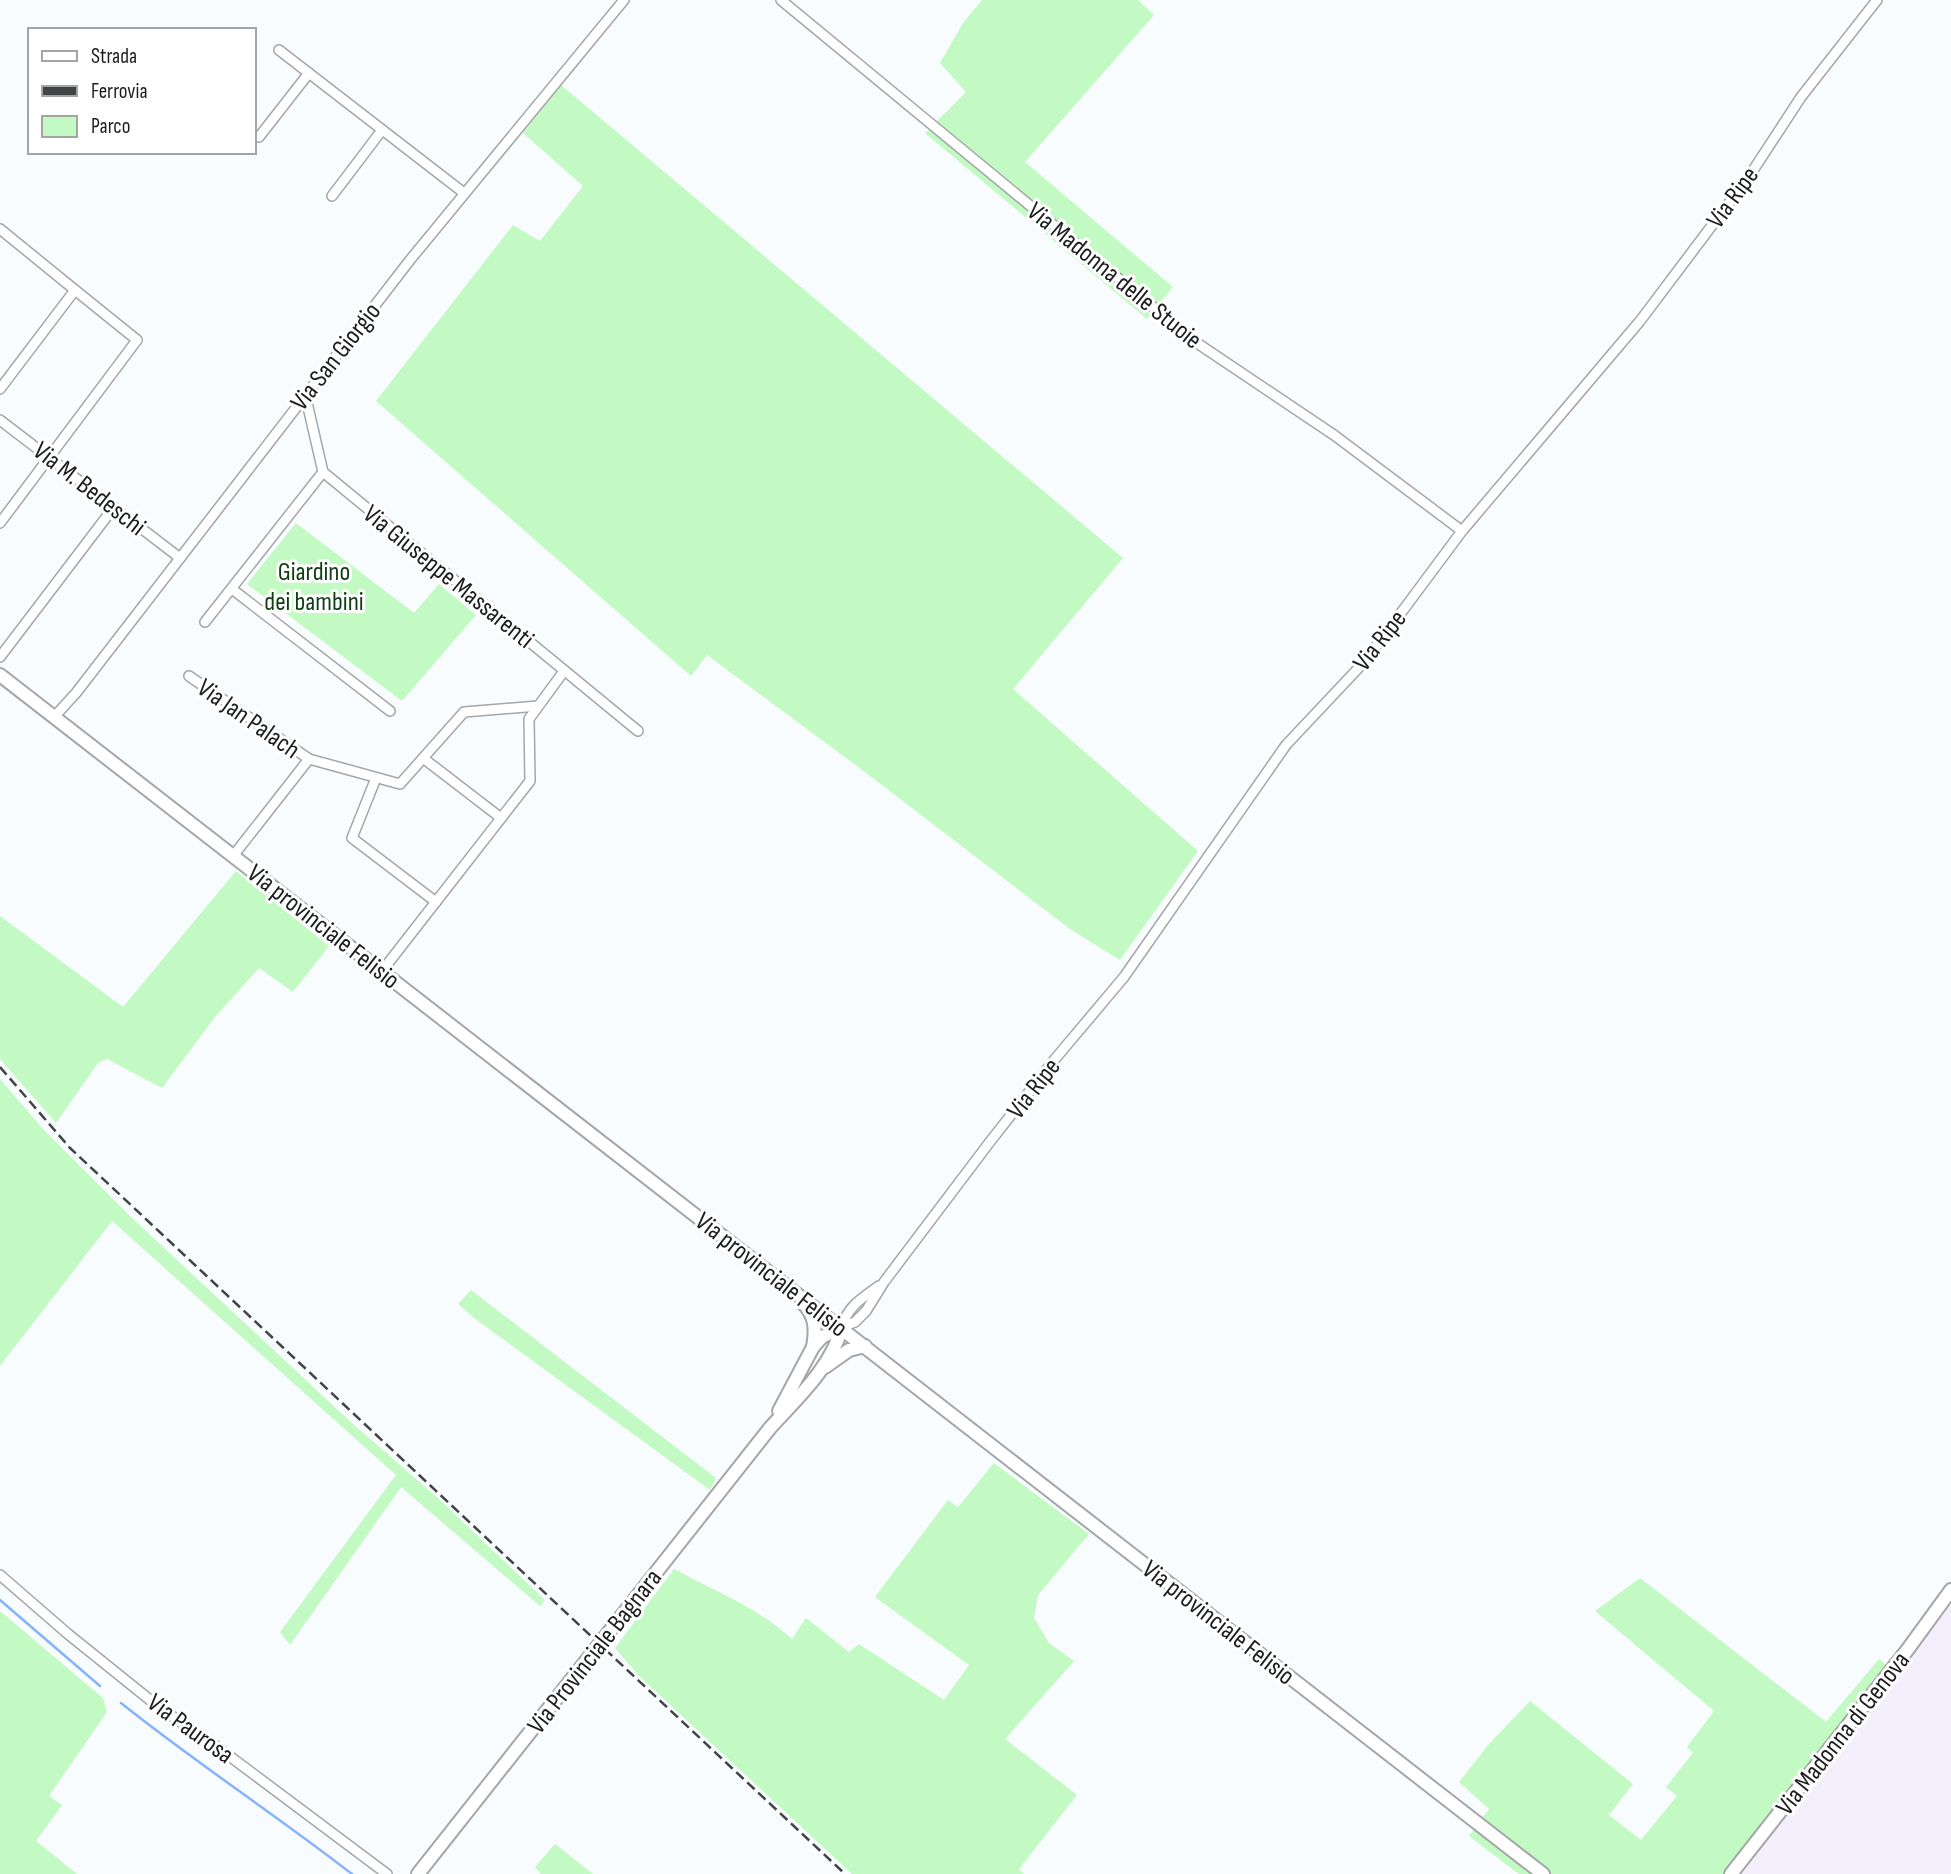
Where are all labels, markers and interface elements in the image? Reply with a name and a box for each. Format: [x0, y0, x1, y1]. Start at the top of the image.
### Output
legend [28, 28, 256, 154]
text: Strada [91, 44, 137, 69]
text: Ferrovia [91, 79, 148, 104]
text: Parco [91, 114, 130, 139]
street label: Via Ripe [1700, 161, 1766, 235]
street label: Via Madonna delle Stuoie [1020, 196, 1208, 356]
street label: Via San Giorgio [284, 297, 388, 417]
street label: Via M. Bedeschi [27, 436, 151, 543]
street label: Via Giuseppe Massarenti [356, 499, 540, 655]
park label: Giardino dei bambini [264, 557, 364, 618]
street label: Via Ripe [1347, 604, 1414, 678]
street label: Via Jan Palach [191, 673, 305, 766]
street label: Via provinciale Felisio [241, 858, 405, 996]
street label: Via Ripe [1001, 1052, 1068, 1126]
street label: Via provinciale Felisio [689, 1206, 853, 1344]
street label: Via provinciale Felisio [1136, 1554, 1300, 1692]
street label: Via Provinciale Bagnara [521, 1563, 669, 1740]
street label: Via Madonna di Genova [1770, 1646, 1917, 1822]
street label: Via Paurosa [141, 1687, 239, 1771]

